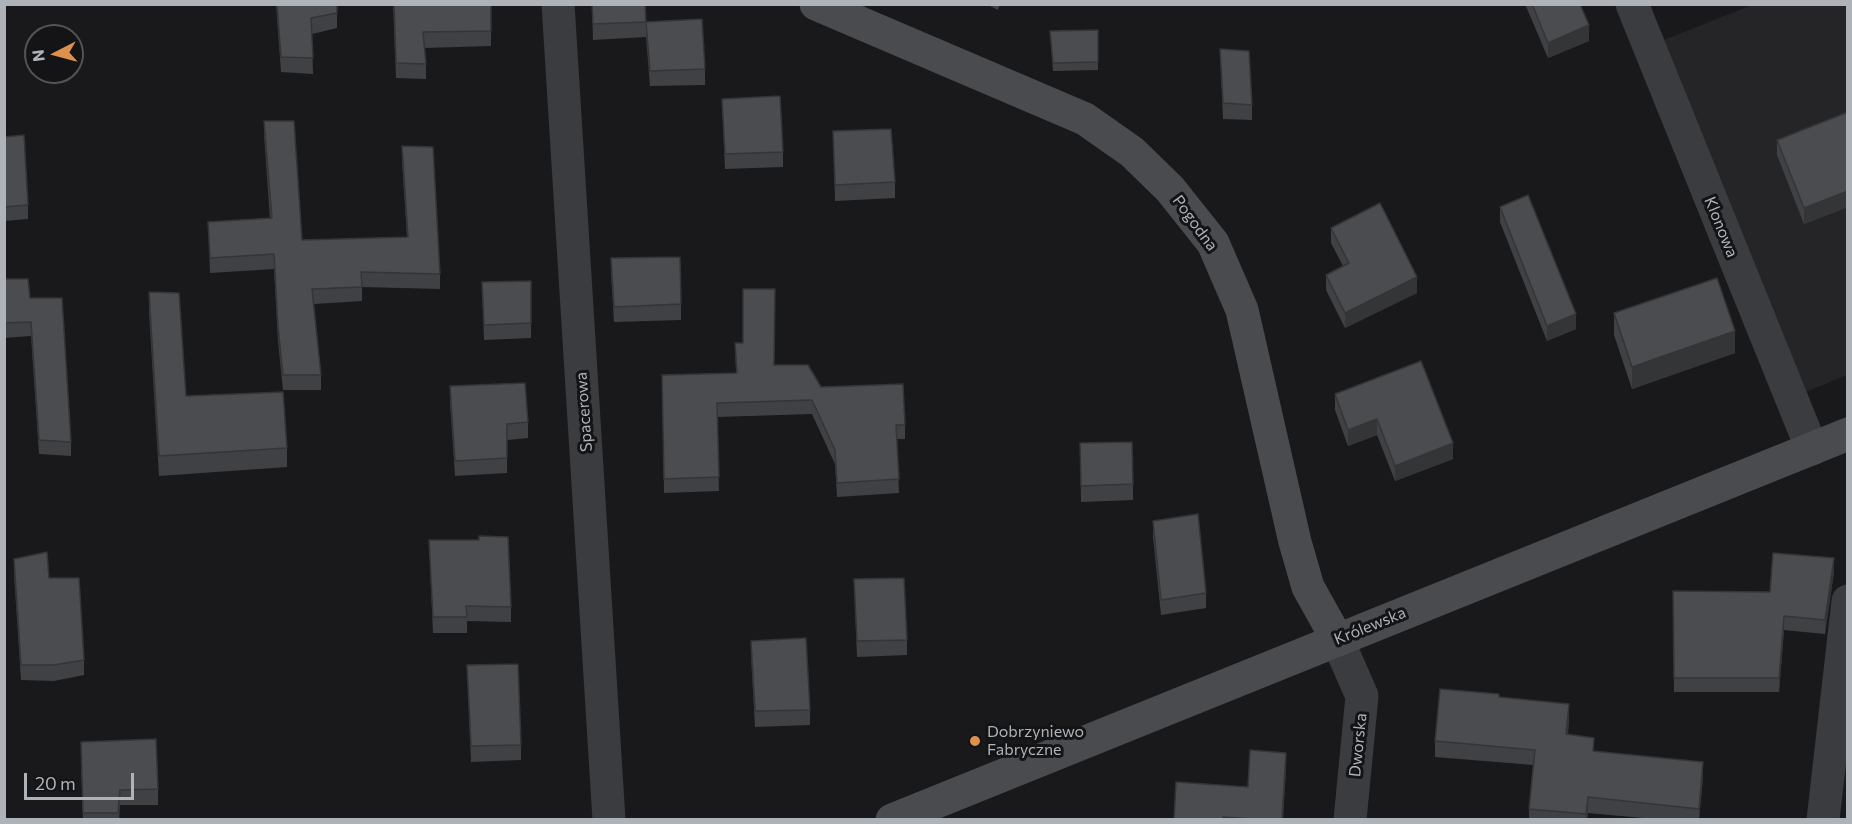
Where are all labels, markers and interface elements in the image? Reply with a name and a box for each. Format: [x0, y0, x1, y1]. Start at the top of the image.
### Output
north arrow [24, 24, 84, 84]
text: N [28, 49, 48, 63]
street label: Pogodna [1168, 191, 1222, 255]
street label: Klonowa [1700, 194, 1742, 260]
street label: Spacerowa [572, 371, 596, 453]
street label: Królewska [1331, 603, 1409, 649]
street label: Dworska [1345, 712, 1371, 778]
place label: Dobrzyniewo Fabryczne [987, 722, 1084, 760]
marker: Dobrzyniewo Fabryczne [968, 734, 982, 748]
scale bar [27, 761, 136, 799]
text: 20 m [35, 772, 76, 794]

